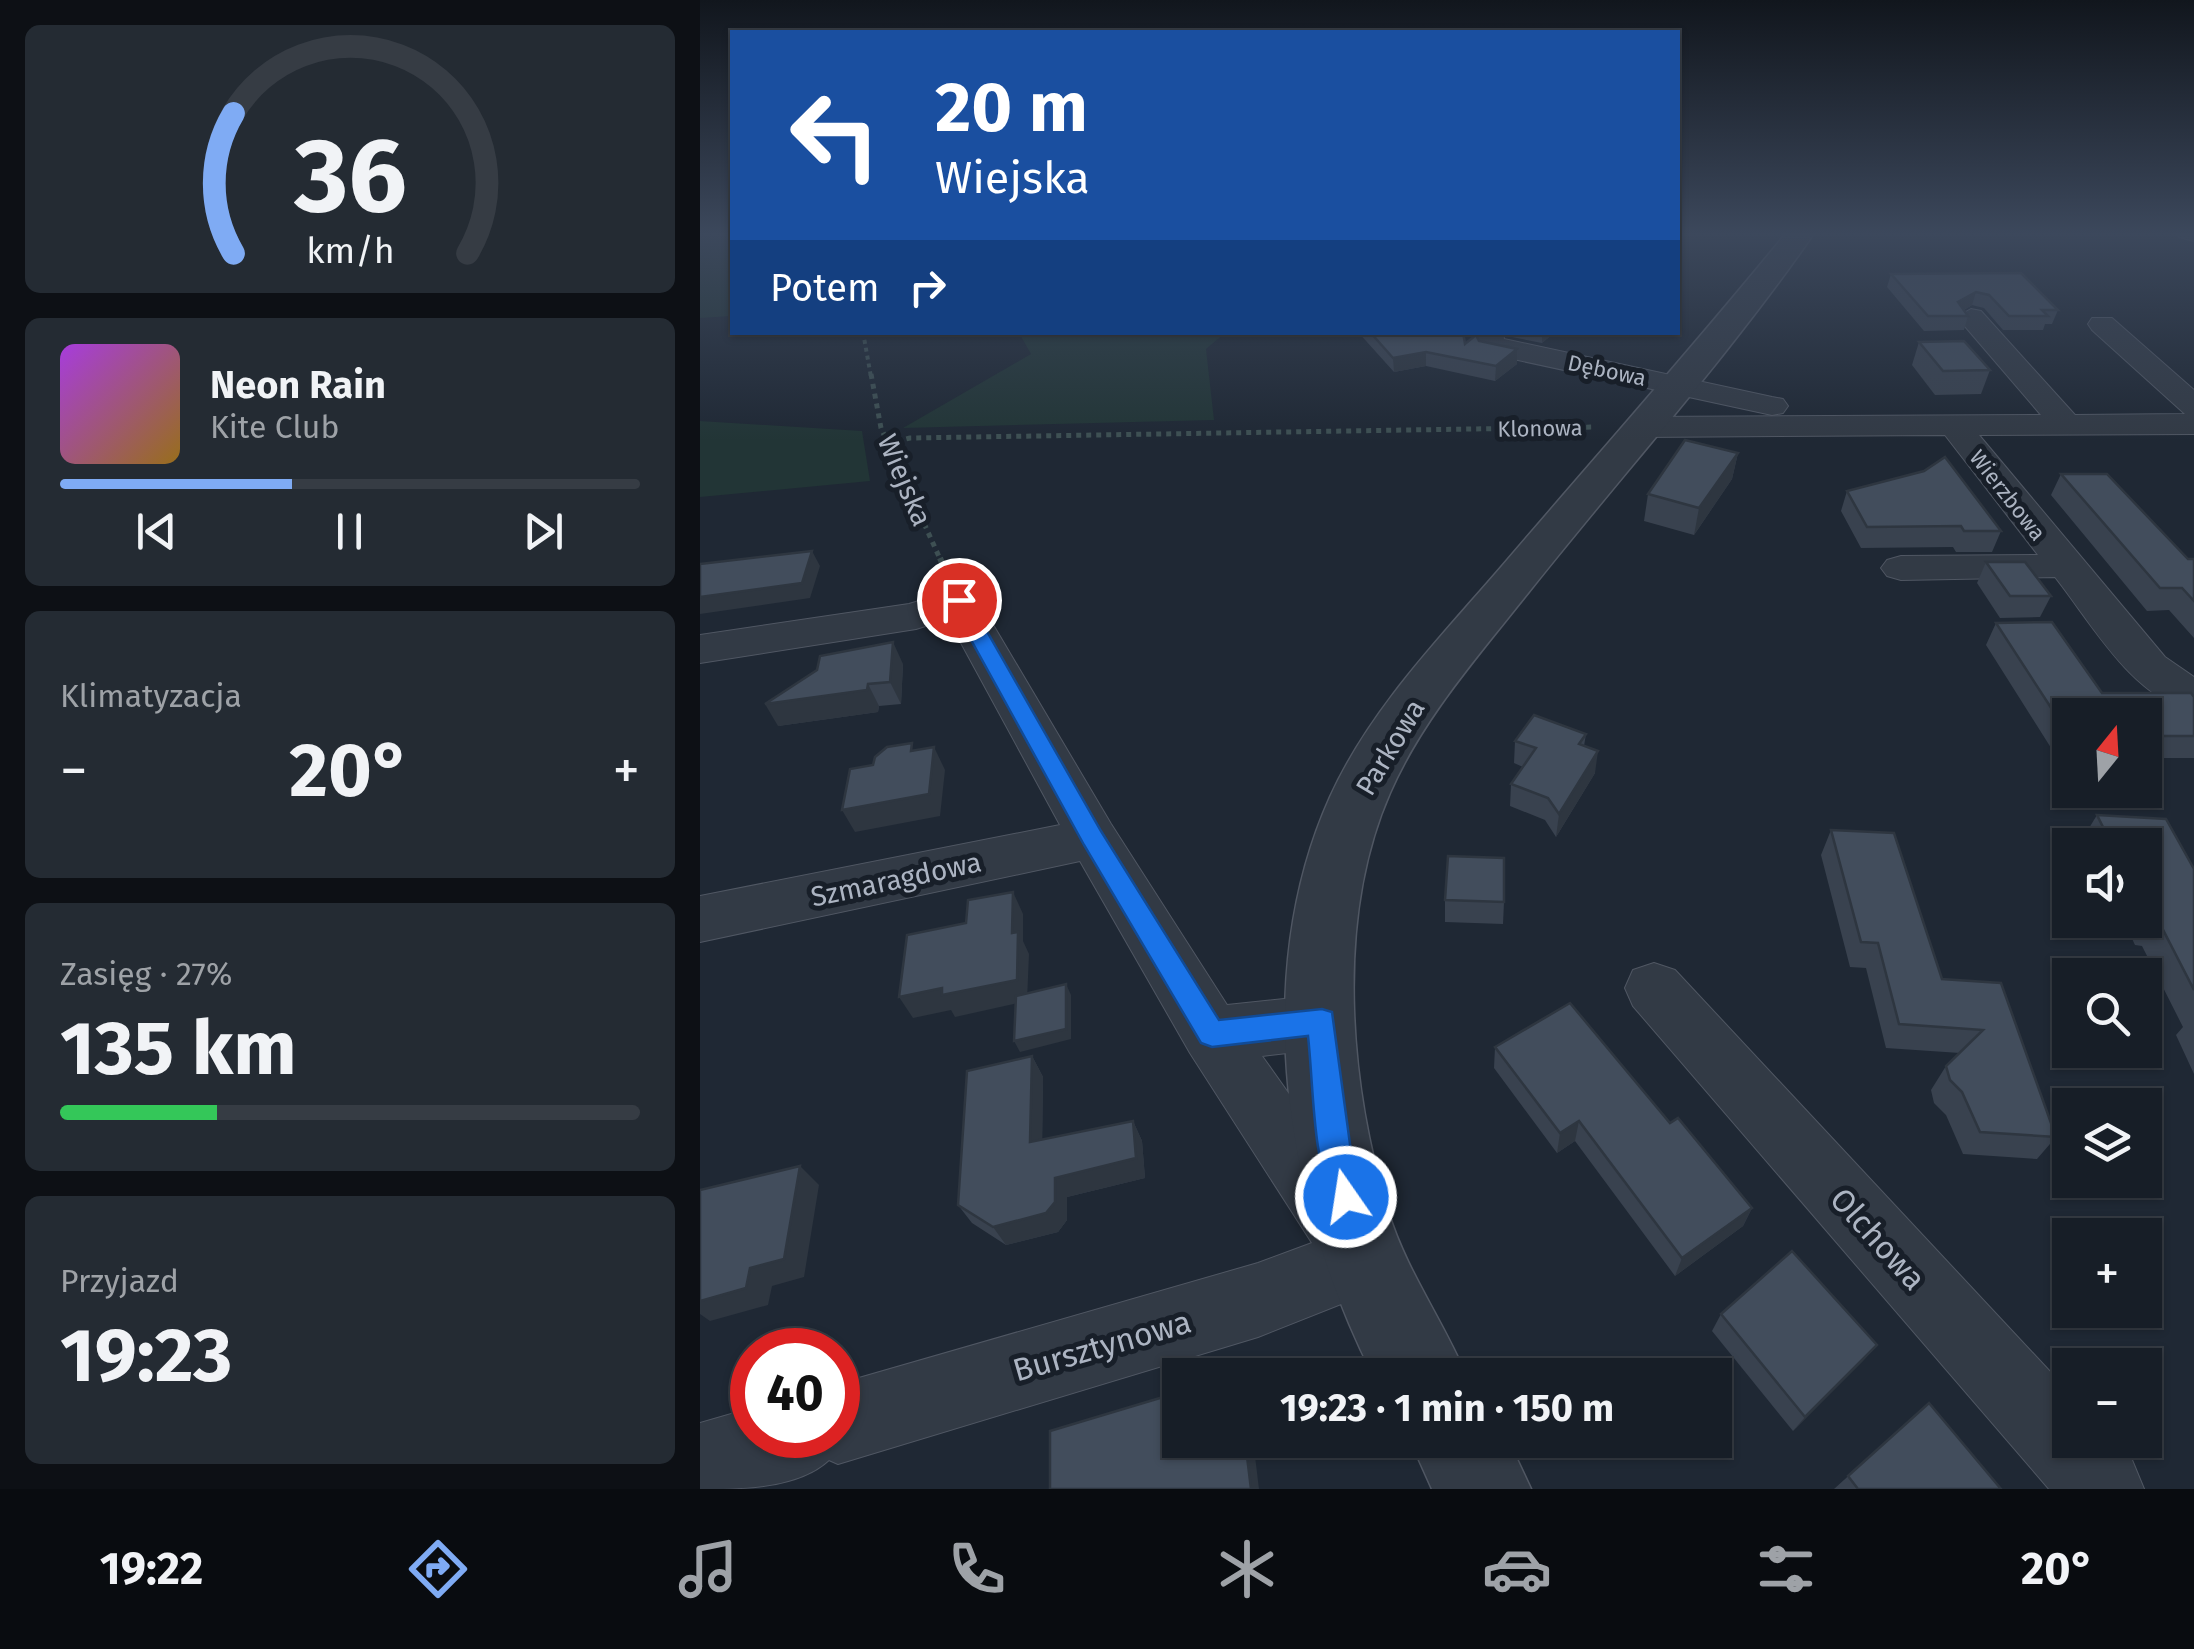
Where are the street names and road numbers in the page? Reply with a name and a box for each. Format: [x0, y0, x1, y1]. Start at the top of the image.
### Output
street label: Dębowa [1565, 349, 1649, 392]
street label: Klonowa [1497, 414, 1583, 443]
street label: Wiejska [871, 429, 939, 531]
street label: Wierzbowa [1964, 445, 2051, 546]
street label: Parkowa [1349, 693, 1432, 801]
street label: Szmaragdowa [808, 845, 984, 914]
street label: Olchowa [1822, 1180, 1934, 1298]
street label: Bursztynowa [1009, 1302, 1195, 1390]

